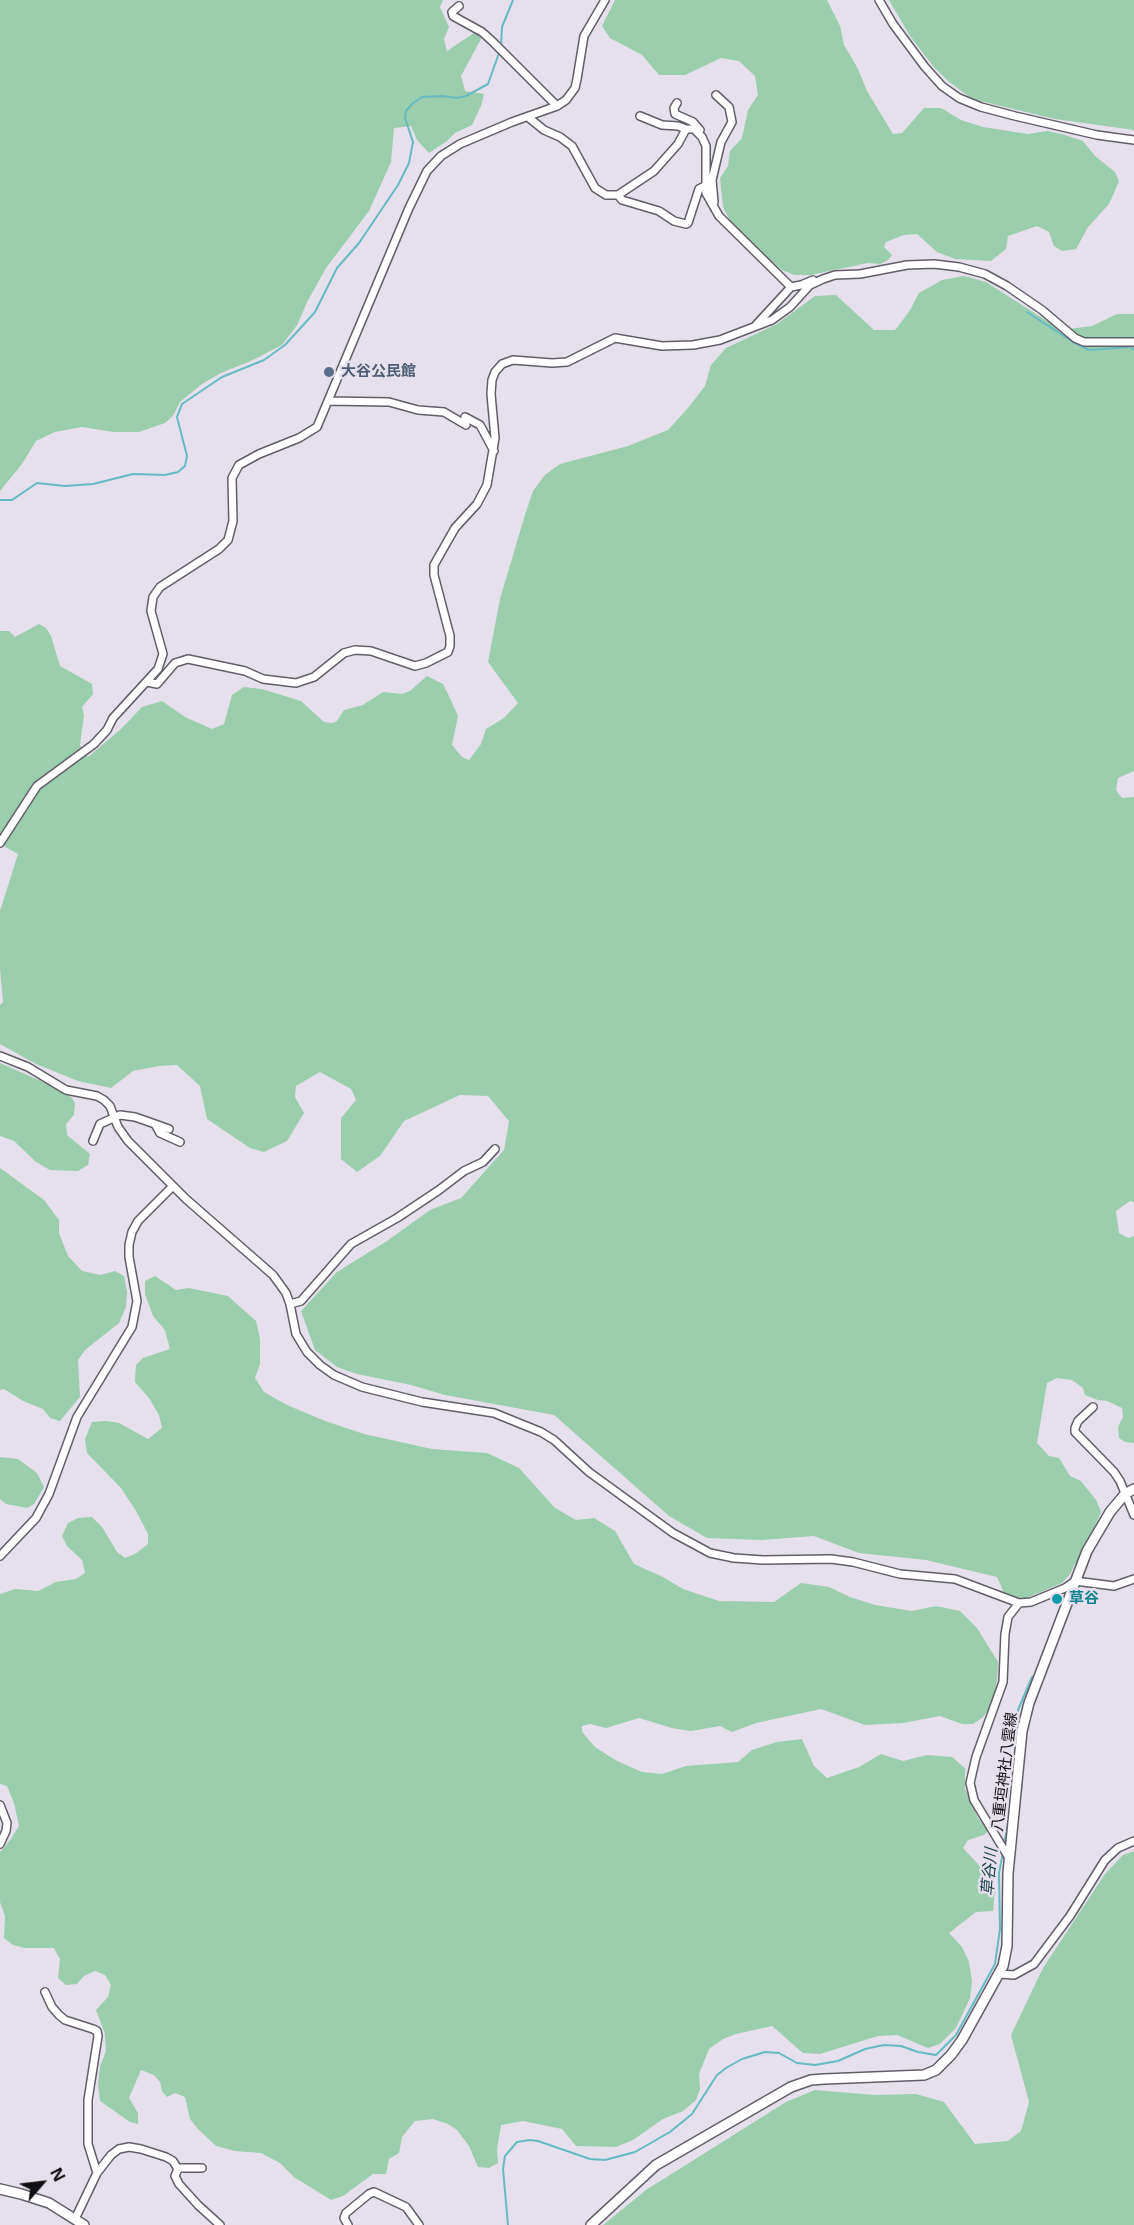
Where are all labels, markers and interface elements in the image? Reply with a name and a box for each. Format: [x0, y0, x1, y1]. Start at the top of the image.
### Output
place label: 大谷公民館 [341, 363, 416, 381]
marker: 大谷公民館 [322, 365, 336, 379]
place label: 草谷 [1069, 1590, 1099, 1608]
marker: 草谷 [1050, 1592, 1064, 1606]
street label: 八重垣神社八雲線 [989, 1711, 1021, 1833]
water label: 草谷川 [978, 1847, 1002, 1897]
north arrow [12, 2153, 72, 2213]
text: N [45, 2164, 71, 2185]

